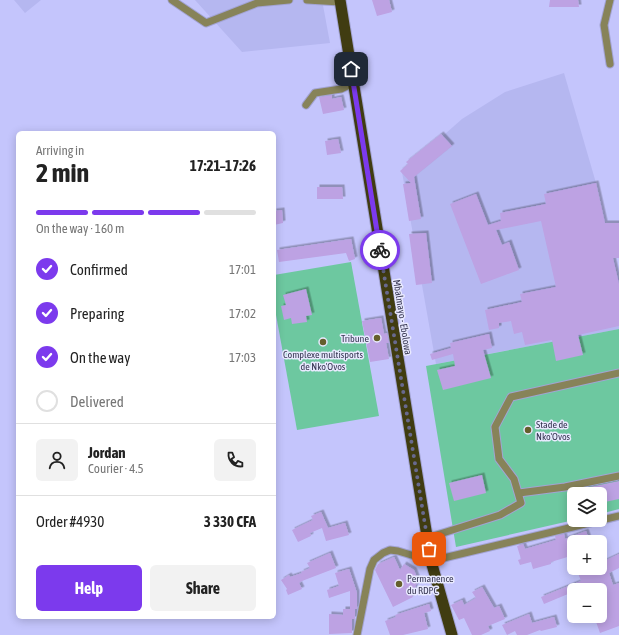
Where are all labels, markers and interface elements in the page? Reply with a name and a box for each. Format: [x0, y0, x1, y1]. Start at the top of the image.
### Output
pin [334, 52, 368, 86]
icon: home [340, 58, 362, 80]
text: Arriving in [36, 143, 84, 158]
text: 17:21–17:26 [190, 157, 256, 174]
text: 2 min [36, 158, 89, 188]
text: On the way · 160 m [36, 221, 124, 236]
courier [360, 230, 400, 270]
icon: bike [369, 239, 391, 261]
icon: check [36, 258, 58, 280]
text: Confirmed [70, 261, 128, 278]
text: 17:01 [229, 262, 256, 277]
street label: Mbalmayo - Ebolowa [391, 279, 414, 356]
icon: check [36, 302, 58, 324]
text: Preparing [70, 305, 124, 322]
text: 17:02 [229, 306, 256, 321]
place label: Tribune [341, 333, 369, 344]
marker: Tribune [372, 333, 382, 343]
marker: Complexe multisports de Nko'Ovos [318, 337, 328, 347]
icon: check [36, 346, 58, 368]
text: On the way [70, 349, 131, 366]
place label: Complexe multisports de Nko'Ovos [283, 349, 364, 372]
text: 17:03 [229, 350, 256, 365]
text: Delivered [70, 393, 124, 410]
place label: Stade de Nko'Ovos [536, 419, 571, 442]
marker: Stade de Nko'Ovos [523, 425, 533, 435]
button: person [36, 439, 78, 481]
button: phone [214, 439, 256, 481]
text: Jordan [88, 444, 126, 461]
text: Courier · 4.5 [88, 461, 144, 476]
map controls [567, 487, 607, 623]
button: layers [567, 487, 607, 527]
text: Order #4930 [36, 513, 104, 530]
text: 3 330 CFA [204, 513, 256, 530]
pin [412, 532, 446, 566]
button: + [567, 535, 607, 575]
icon: bag [418, 538, 440, 560]
button: Help [36, 565, 142, 611]
button: Share [150, 565, 256, 611]
place label: Permanence du RDPC [407, 573, 454, 596]
marker: Permanence du RDPC [394, 579, 404, 589]
button: − [567, 583, 607, 623]

